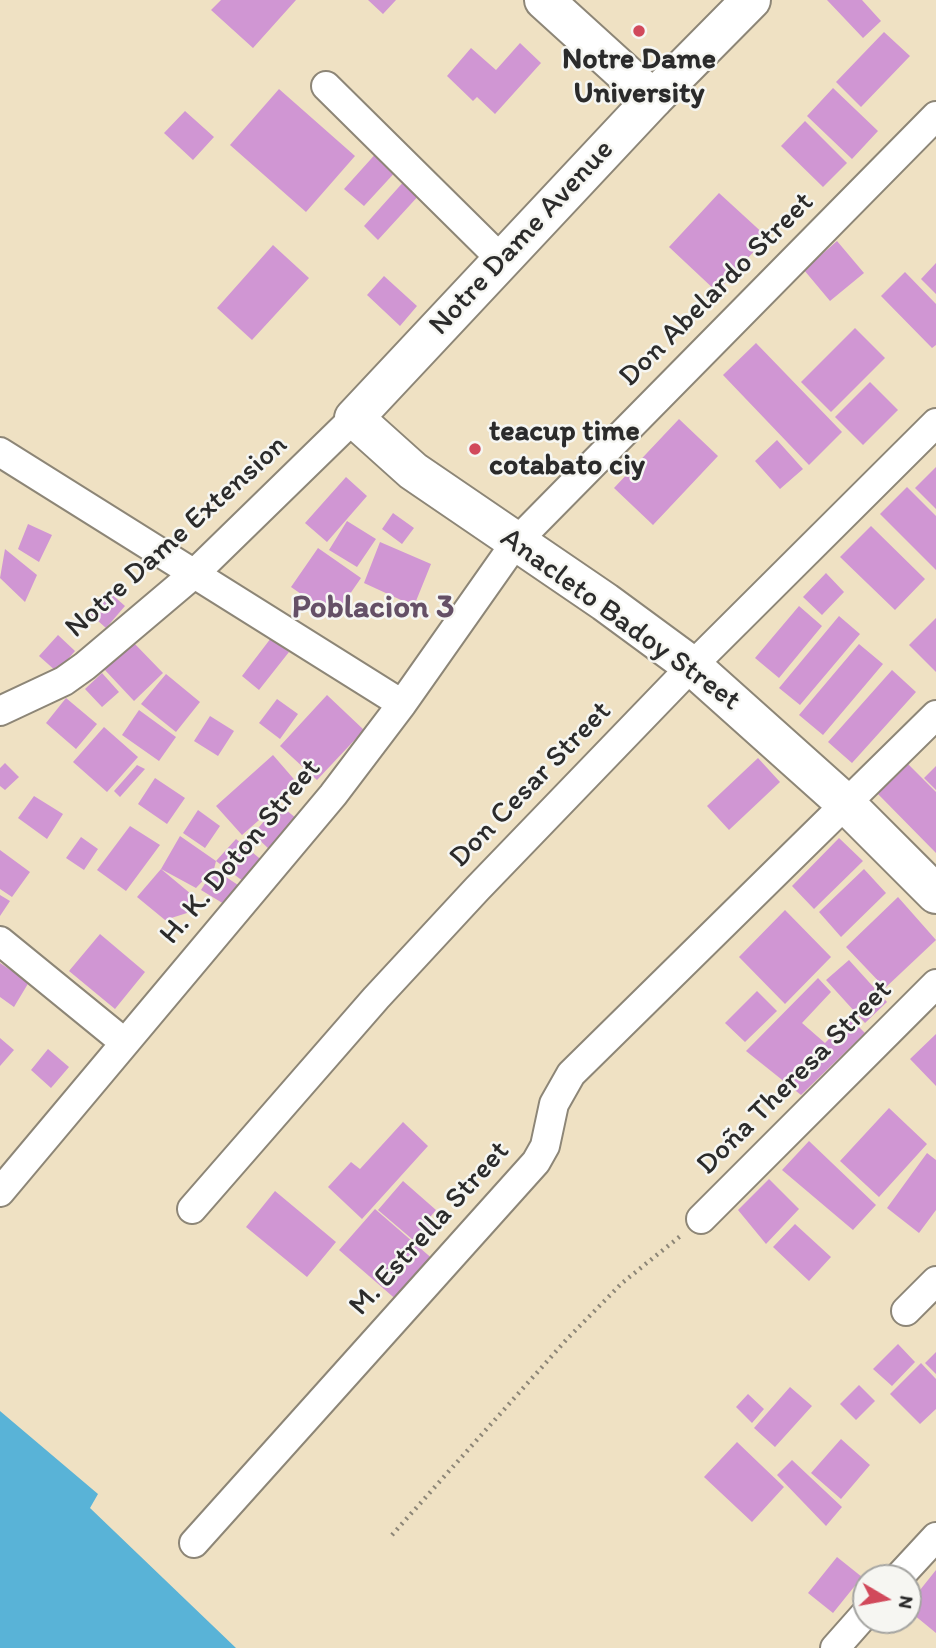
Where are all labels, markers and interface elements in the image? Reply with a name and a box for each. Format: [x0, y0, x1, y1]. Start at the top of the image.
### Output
marker: Notre Dame University [631, 23, 647, 39]
place label: Notre Dame University [562, 42, 716, 112]
street label: Notre Dame Avenue [422, 133, 622, 343]
street label: Don Abelardo Street [612, 185, 822, 395]
place label: teacup time cotabato ciy [489, 414, 645, 484]
street label: Notre Dame Extension [58, 428, 296, 646]
marker: teacup time cotabato ciy [467, 441, 483, 457]
street label: Anacleto Badoy Street [493, 521, 747, 719]
district label: Poblacion 3 [292, 589, 454, 629]
street label: Don Cesar Street [442, 694, 620, 876]
street label: H. K. Doton Street [153, 752, 329, 952]
street label: Doña Theresa Street [690, 973, 900, 1183]
street label: M. Estrella Street [342, 1134, 518, 1324]
north arrow [852, 1564, 922, 1634]
text: N [894, 1594, 919, 1611]

